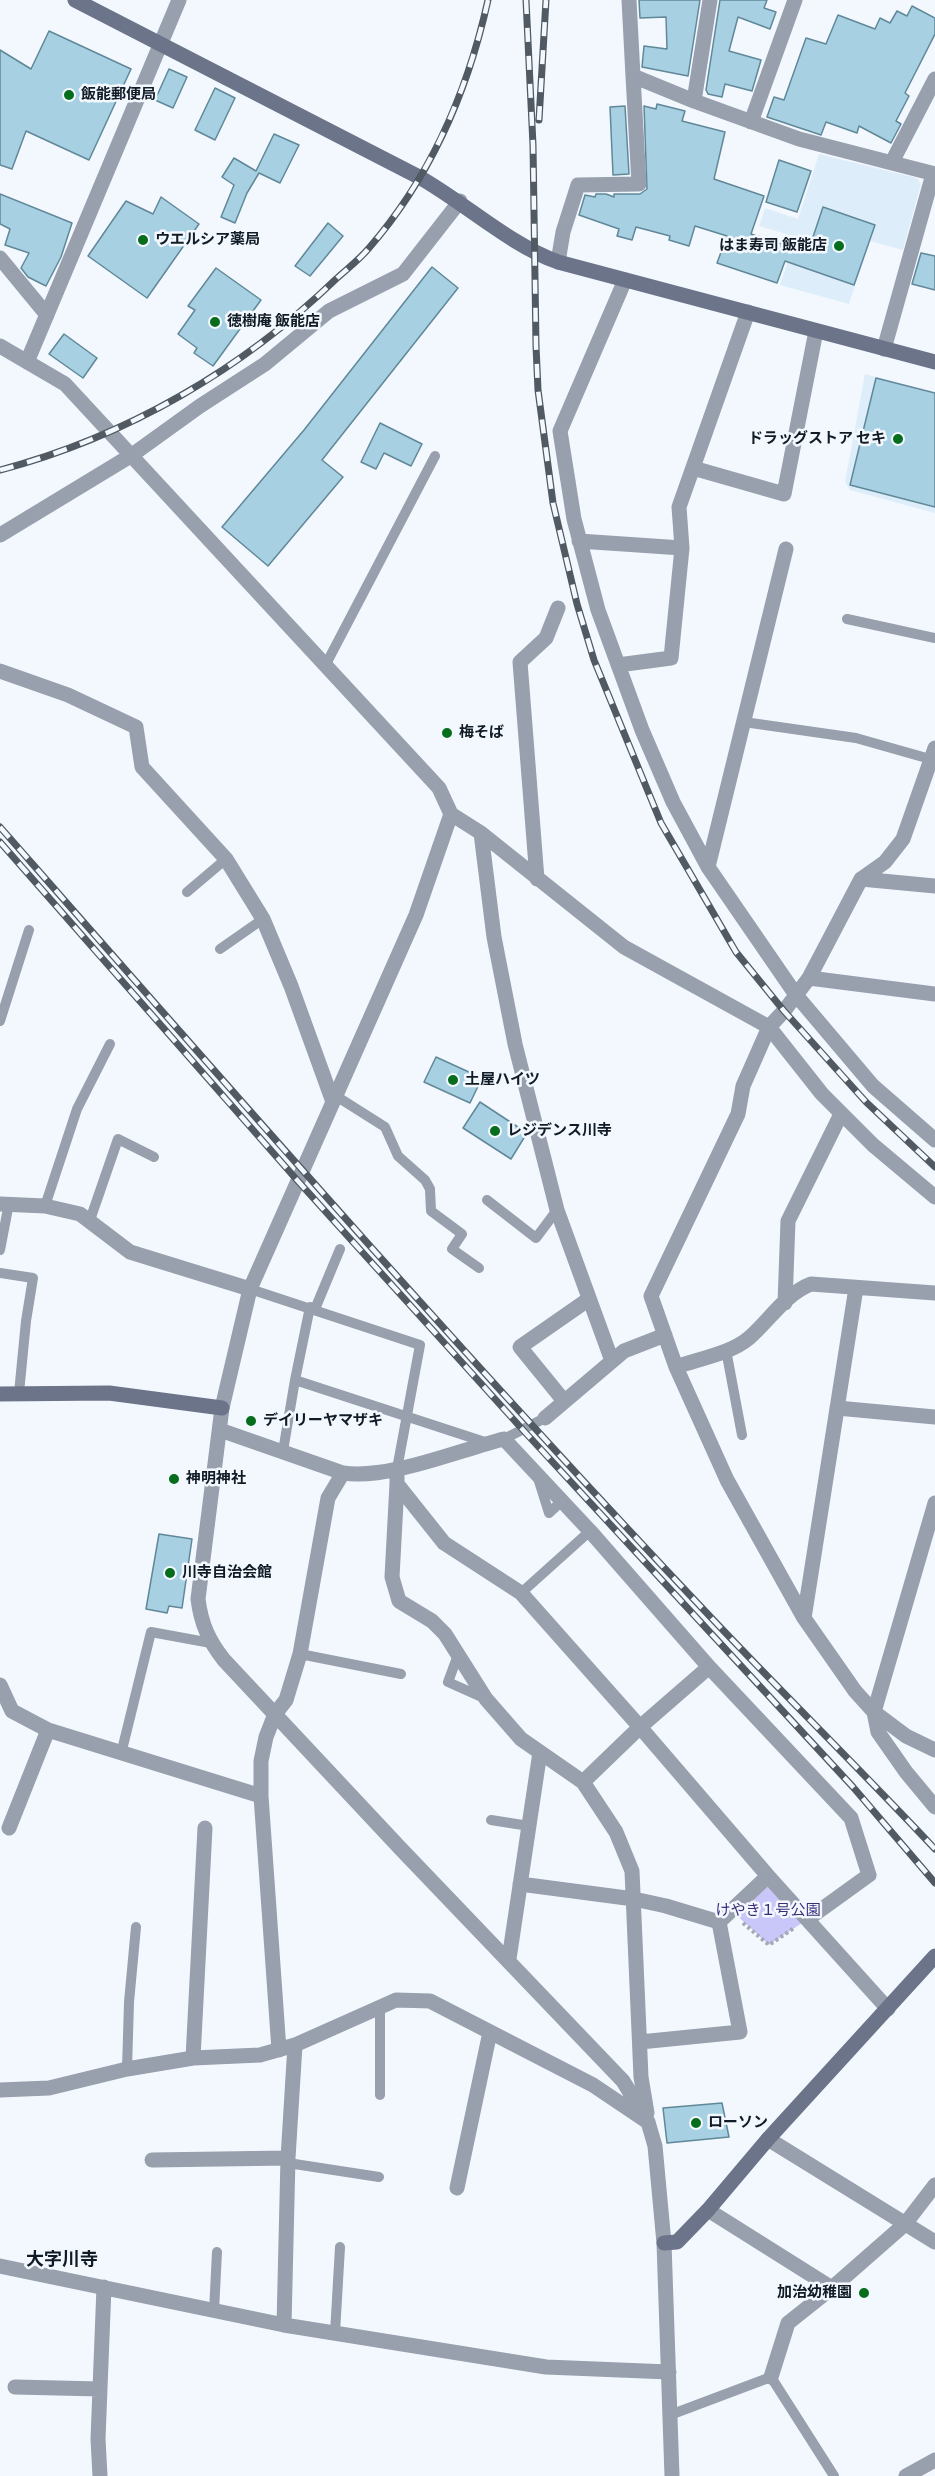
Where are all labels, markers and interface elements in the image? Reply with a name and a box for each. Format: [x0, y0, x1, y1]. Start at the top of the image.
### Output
place label: 飯能郵便局 [81, 86, 156, 104]
marker: 飯能郵便局 [62, 88, 76, 102]
place label: ウエルシア薬局 [155, 231, 260, 249]
marker: ウエルシア薬局 [136, 233, 150, 247]
place label: はま寿司 飯能店 [719, 237, 827, 255]
marker: はま寿司 飯能店 [832, 239, 846, 253]
place label: 徳樹庵 飯能店 [227, 313, 320, 331]
marker: 徳樹庵 飯能店 [208, 315, 222, 329]
place label: ドラッグストア セキ [748, 430, 886, 448]
marker: ドラッグストア セキ [891, 432, 905, 446]
place label: 梅そば [459, 724, 504, 742]
marker: 梅そば [440, 726, 454, 740]
place label: 土屋ハイツ [465, 1071, 540, 1089]
marker: 土屋ハイツ [446, 1073, 460, 1087]
place label: レジデンス川寺 [507, 1122, 612, 1140]
marker: レジデンス川寺 [488, 1124, 502, 1138]
place label: デイリーヤマザキ [263, 1412, 383, 1430]
marker: デイリーヤマザキ [244, 1414, 258, 1428]
place label: 神明神社 [186, 1470, 246, 1488]
marker: 神明神社 [167, 1472, 181, 1486]
place label: 川寺自治会館 [182, 1564, 272, 1582]
marker: 川寺自治会館 [163, 1566, 177, 1580]
park label: けやき１号公園 [716, 1902, 820, 1920]
place label: ローソン [708, 2114, 768, 2132]
marker: ローソン [689, 2116, 703, 2130]
district label: 大字川寺 [26, 2249, 98, 2271]
place label: 加治幼稚園 [777, 2284, 852, 2302]
marker: 加治幼稚園 [857, 2286, 871, 2300]

